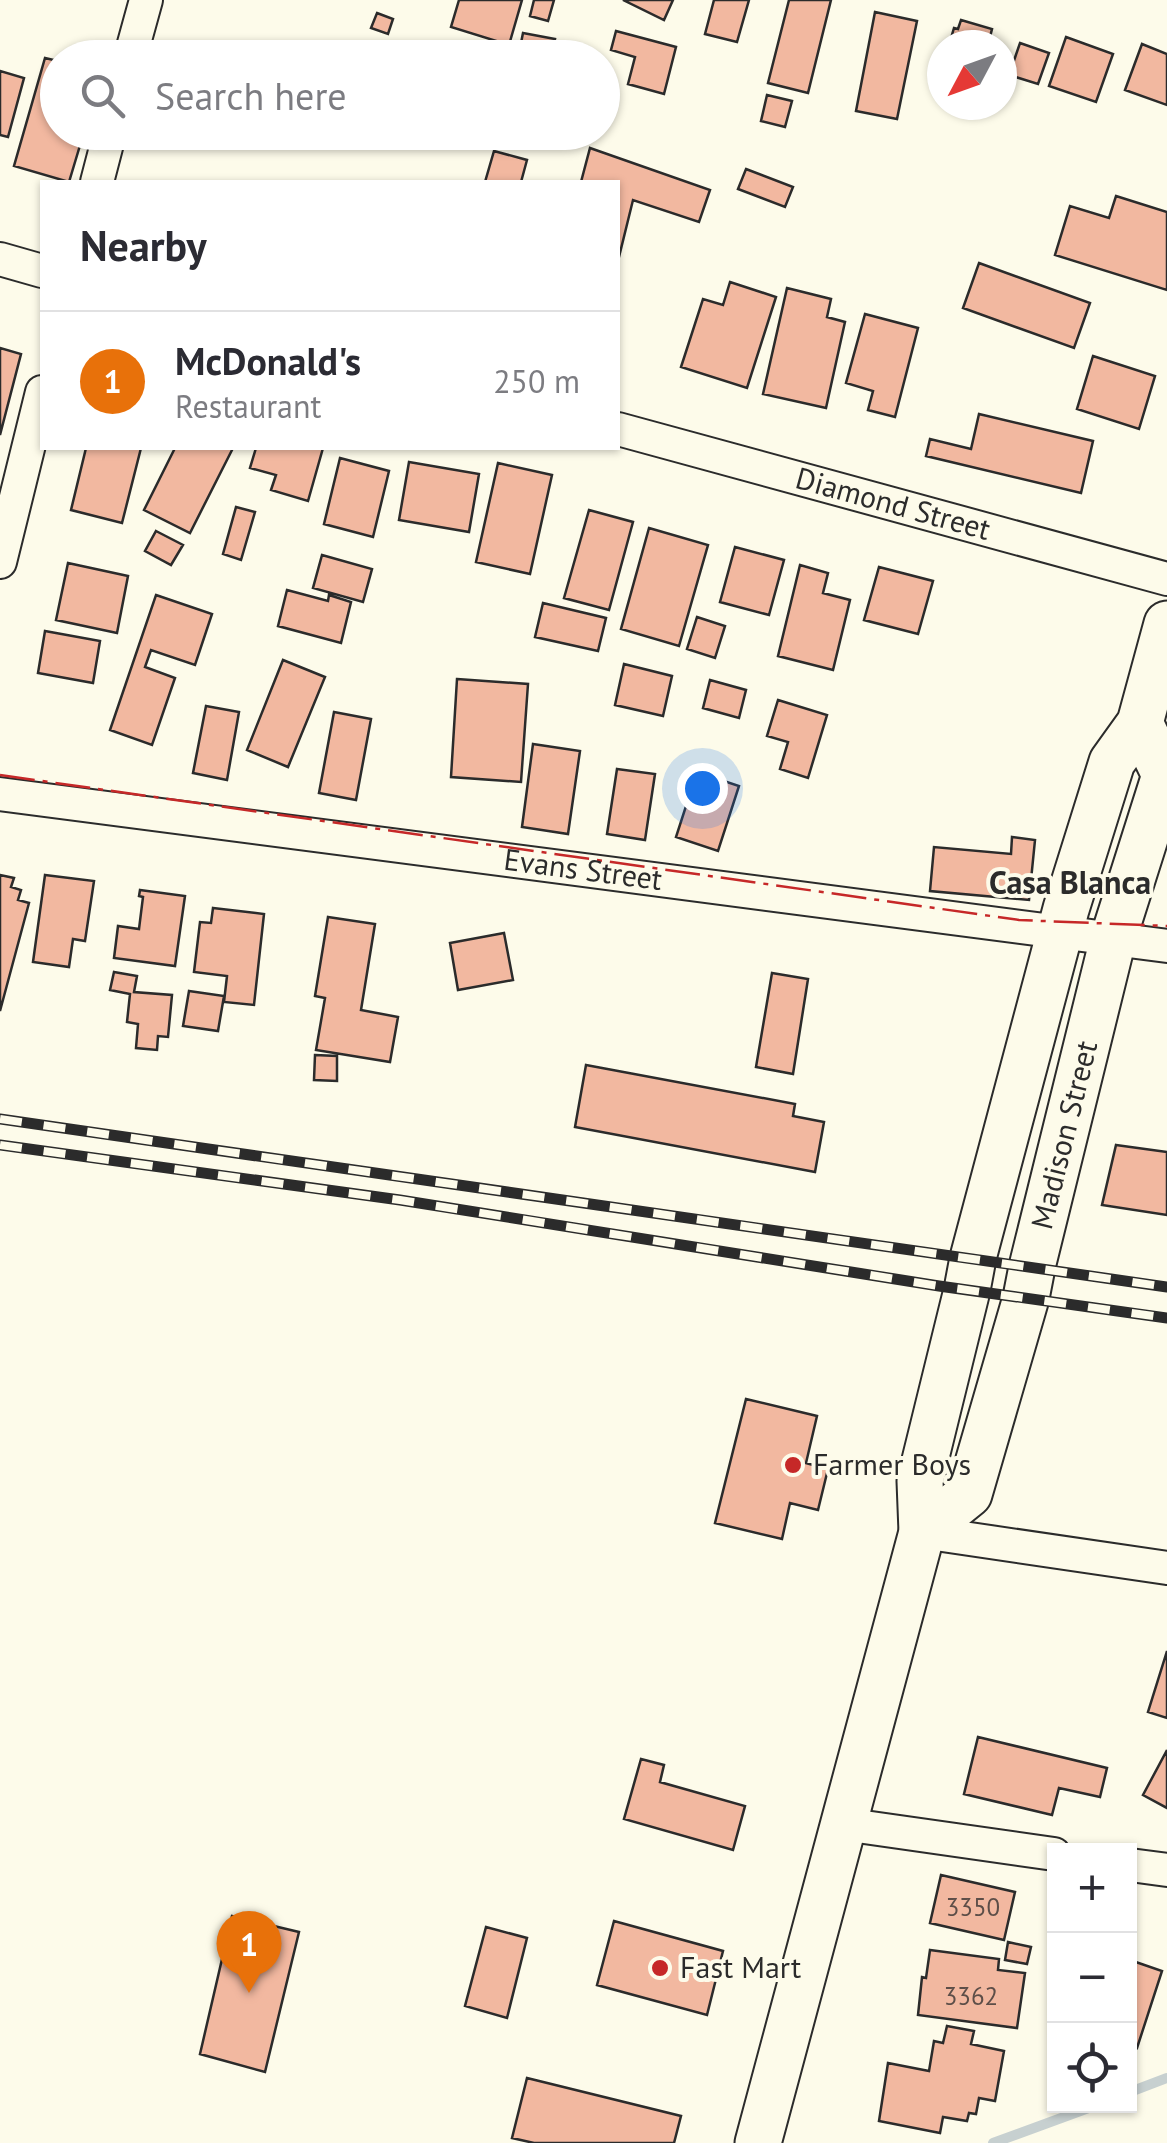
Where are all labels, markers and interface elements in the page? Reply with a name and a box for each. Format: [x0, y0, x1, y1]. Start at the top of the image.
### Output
north arrow [927, 30, 1017, 120]
search box [40, 40, 620, 150]
icon: search [75, 68, 130, 123]
text: Search here [155, 71, 347, 120]
text: Nearby [80, 218, 207, 273]
text: McDonald's [175, 336, 361, 385]
text: 1 [103, 360, 122, 402]
text: 250 m [493, 360, 580, 402]
text: Restaurant [175, 385, 321, 427]
street label: Diamond Street [792, 457, 995, 548]
your location [677, 763, 728, 814]
street label: Evans Street [502, 839, 665, 898]
district label: Casa Blanca [989, 861, 1151, 903]
street label: Madison Street [1021, 1037, 1105, 1233]
place label: Farmer Boys [813, 1444, 971, 1483]
marker: Farmer Boys [782, 1454, 804, 1476]
map controls [1047, 1843, 1137, 2113]
button: + [1047, 1843, 1137, 1933]
house number: 3350 [946, 1891, 1000, 1923]
pin: 1 [216, 1910, 282, 1993]
button: − [1047, 1933, 1137, 2023]
place label: Fast Mart [680, 1947, 801, 1986]
marker: Fast Mart [649, 1957, 671, 1979]
house number: 3362 [944, 1980, 998, 2012]
button: locate [1047, 2023, 1137, 2113]

